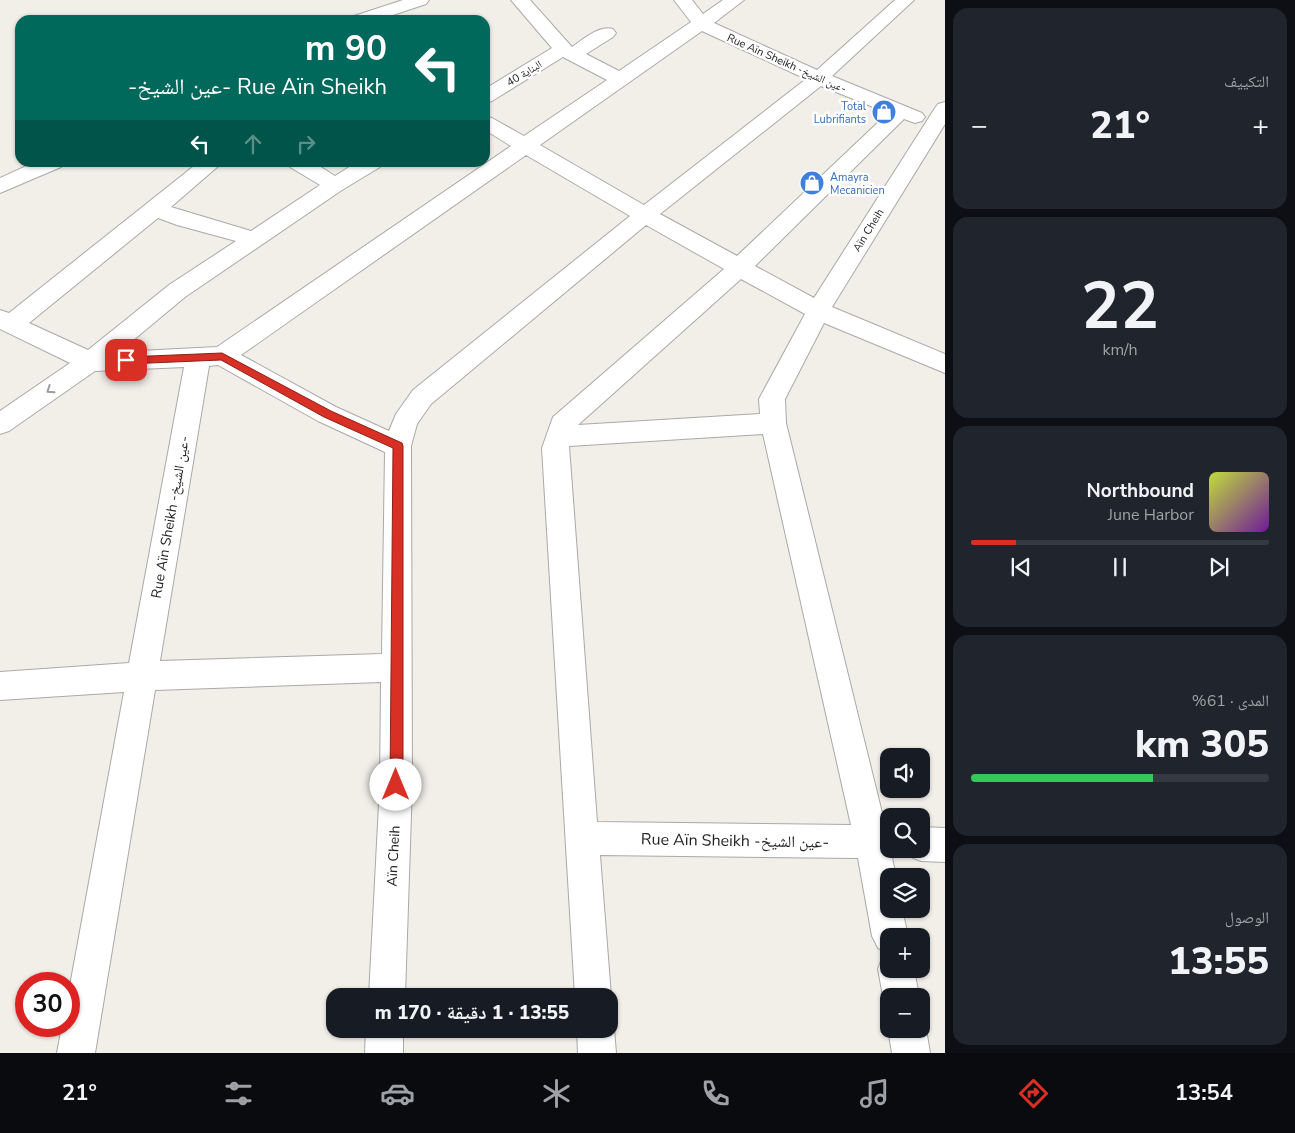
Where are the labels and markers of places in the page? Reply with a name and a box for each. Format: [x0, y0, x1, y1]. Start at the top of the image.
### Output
place label: Total Lubrifiants [814, 99, 867, 127]
shop icon: Total Lubrifiants [871, 99, 897, 125]
shop icon: Amayra Mecanicien [799, 170, 825, 196]
place label: Amayra Mecanicien [830, 170, 885, 198]
pin [105, 339, 147, 381]

